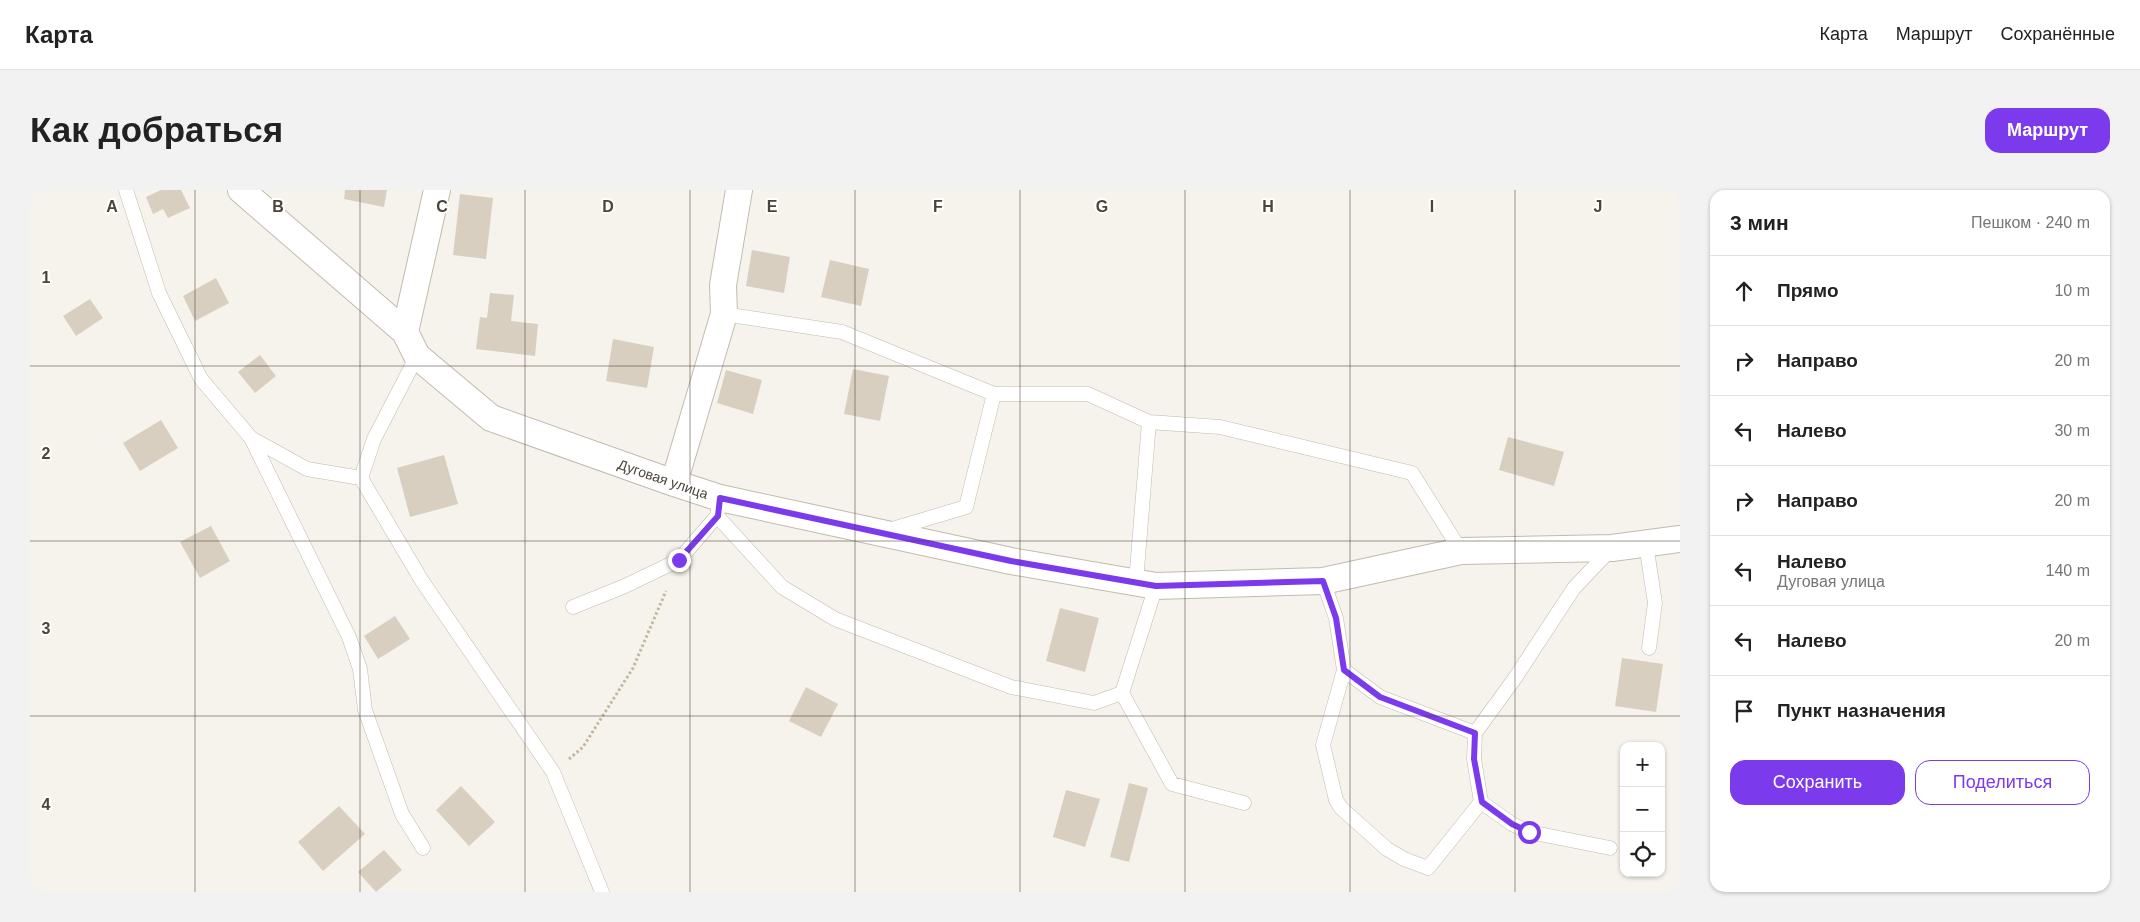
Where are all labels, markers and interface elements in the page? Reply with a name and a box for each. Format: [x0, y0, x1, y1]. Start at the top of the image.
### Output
text: Карта [25, 21, 93, 48]
text: Карта [1820, 24, 1868, 44]
text: Маршрут [1896, 24, 1972, 44]
text: Сохранённые [2000, 24, 2115, 44]
button: Маршрут [1985, 108, 2110, 153]
text: Как добраться [30, 110, 283, 149]
text: A [106, 198, 118, 215]
text: B [272, 198, 284, 215]
text: C [436, 198, 448, 215]
text: D [602, 198, 614, 215]
text: E [767, 198, 778, 215]
text: F [933, 198, 943, 215]
text: G [1096, 198, 1108, 215]
text: H [1262, 198, 1274, 215]
text: I [1430, 198, 1434, 215]
text: J [1594, 198, 1602, 215]
text: 3 мин [1730, 211, 1789, 234]
text: Пешком · 240 m [1971, 214, 2090, 231]
text: 1 [42, 269, 51, 286]
icon: ahead [1730, 277, 1758, 305]
text: Прямо [1777, 280, 1839, 301]
text: 10 m [2054, 282, 2090, 299]
icon: right [1730, 347, 1758, 375]
text: Направо [1777, 350, 1858, 371]
text: 20 m [2054, 352, 2090, 369]
icon: left [1730, 417, 1758, 445]
text: Налево [1777, 420, 1847, 441]
text: 30 m [2054, 422, 2090, 439]
text: 2 [42, 445, 51, 462]
street label: Дуговая улица [616, 456, 710, 502]
icon: right [1730, 487, 1758, 515]
text: Направо [1777, 490, 1858, 511]
text: 20 m [2054, 492, 2090, 509]
route end [668, 549, 691, 572]
text: Налево [1777, 551, 1847, 572]
icon: left [1730, 557, 1758, 585]
text: 140 m [2046, 562, 2090, 579]
text: Дуговая улица [1777, 573, 1885, 590]
text: 3 [42, 620, 51, 637]
icon: left [1730, 627, 1758, 655]
text: Налево [1777, 630, 1847, 651]
text: 20 m [2054, 632, 2090, 649]
icon: arrive [1730, 697, 1758, 725]
text: Пункт назначения [1777, 700, 1946, 721]
map controls [1620, 742, 1665, 877]
button: + [1620, 742, 1665, 787]
button: Сохранить [1730, 760, 1905, 805]
button: Поделиться [1915, 760, 2090, 805]
button: − [1620, 787, 1665, 832]
text: 4 [42, 796, 51, 813]
route start [1518, 821, 1541, 844]
button: locate [1620, 832, 1665, 877]

